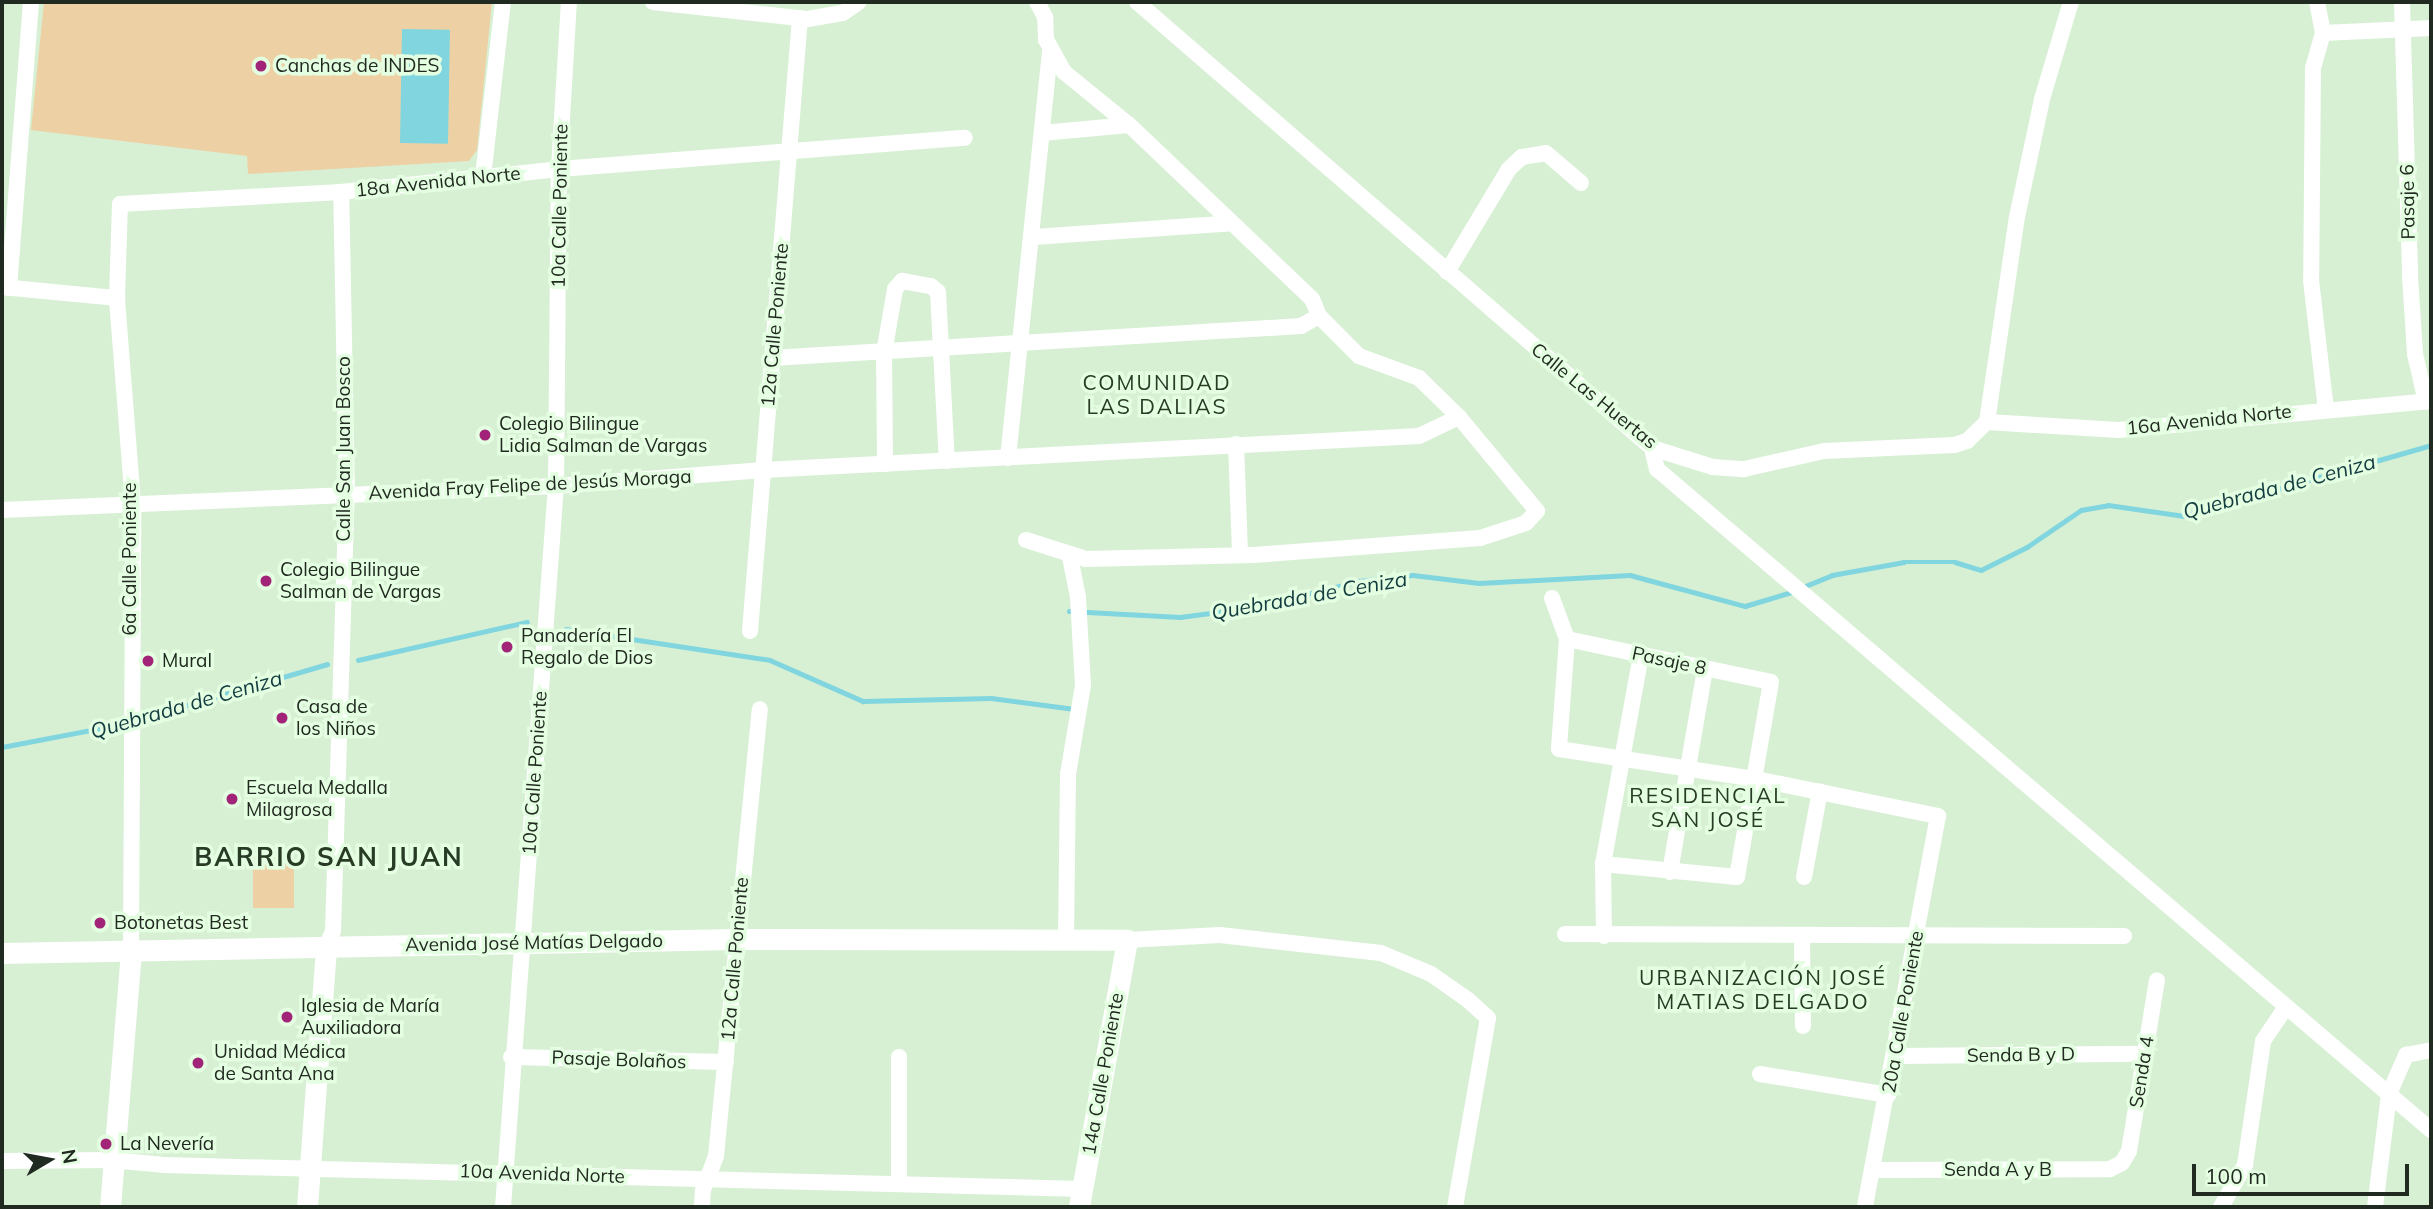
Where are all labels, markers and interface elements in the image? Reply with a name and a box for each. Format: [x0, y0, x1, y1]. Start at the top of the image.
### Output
place label: Canchas de INDES [275, 55, 439, 77]
marker: Canchas de INDES [253, 58, 269, 74]
street label: 10a Calle Poniente [547, 124, 573, 288]
street label: 18a Avenida Norte [354, 162, 522, 202]
street label: Pasaje 6 [2396, 164, 2420, 240]
street label: 12a Calle Poniente [756, 242, 794, 408]
street label: Calle Las Huertas [1526, 338, 1662, 454]
street label: Calle San Juan Bosco [333, 356, 355, 542]
district label: COMUNIDAD LAS DALIAS [1084, 369, 1230, 419]
street label: 16a Avenida Norte [2125, 400, 2293, 440]
place label: Colegio Bilingue Lidia Salman de Vargas [499, 413, 707, 457]
marker: Colegio Bilingue Lidia Salman de Vargas [477, 427, 493, 443]
water label: Quebrada de Ceniza [2180, 448, 2378, 524]
street label: Avenida Fray Felipe de Jesús Moraga [368, 465, 692, 505]
street label: 6a Calle Poniente [119, 483, 141, 635]
place label: Colegio Bilingue Salman de Vargas [280, 559, 441, 603]
water label: Quebrada de Ceniza [1209, 565, 1409, 625]
marker: Colegio Bilingue Salman de Vargas [258, 573, 274, 589]
place label: Panadería El Regalo de Dios [521, 625, 653, 669]
marker: Panadería El Regalo de Dios [499, 639, 515, 655]
street label: Pasaje 8 [1630, 642, 1708, 680]
place label: Mural [162, 650, 212, 672]
marker: Mural [140, 653, 156, 669]
water label: Quebrada de Ceniza [87, 665, 285, 743]
street label: 10a Calle Poniente [518, 690, 552, 856]
place label: Casa de los Niños [296, 696, 376, 740]
marker: Casa de los Niños [274, 710, 290, 726]
place label: Escuela Medalla Milagrosa [246, 777, 388, 821]
district label: RESIDENCIAL SAN JOSÉ [1631, 782, 1785, 832]
marker: Escuela Medalla Milagrosa [224, 791, 240, 807]
district label: BARRIO SAN JUAN [196, 841, 462, 873]
street label: 12a Calle Poniente [716, 876, 754, 1042]
place label: Botonetas Best [114, 912, 248, 934]
marker: Botonetas Best [92, 915, 108, 931]
street label: Avenida José Matías Delgado [405, 929, 663, 957]
street label: 20a Calle Poniente [1877, 929, 1929, 1095]
district label: URBANIZACIÓN JOSÉ MATIAS DELGADO [1641, 964, 1885, 1014]
street label: 14a Calle Poniente [1077, 991, 1129, 1157]
place label: Iglesia de María Auxiliadora [301, 995, 440, 1039]
marker: Iglesia de María Auxiliadora [279, 1009, 295, 1025]
street label: Senda 4 [2125, 1034, 2159, 1110]
place label: Unidad Médica de Santa Ana [214, 1041, 346, 1085]
street label: Senda B y D [1967, 1043, 2075, 1067]
street label: Pasaje Bolaños [551, 1046, 687, 1074]
marker: Unidad Médica de Santa Ana [188, 1053, 208, 1073]
north arrow [14, 1125, 84, 1195]
place label: La Nevería [120, 1133, 214, 1155]
marker: La Nevería [98, 1136, 114, 1152]
text: N [57, 1147, 83, 1166]
scale bar [2195, 1150, 2412, 1194]
street label: Senda A y B [1944, 1159, 2052, 1181]
street label: 10a Avenida Norte [459, 1160, 625, 1188]
text: 100 m [2205, 1163, 2267, 1189]

